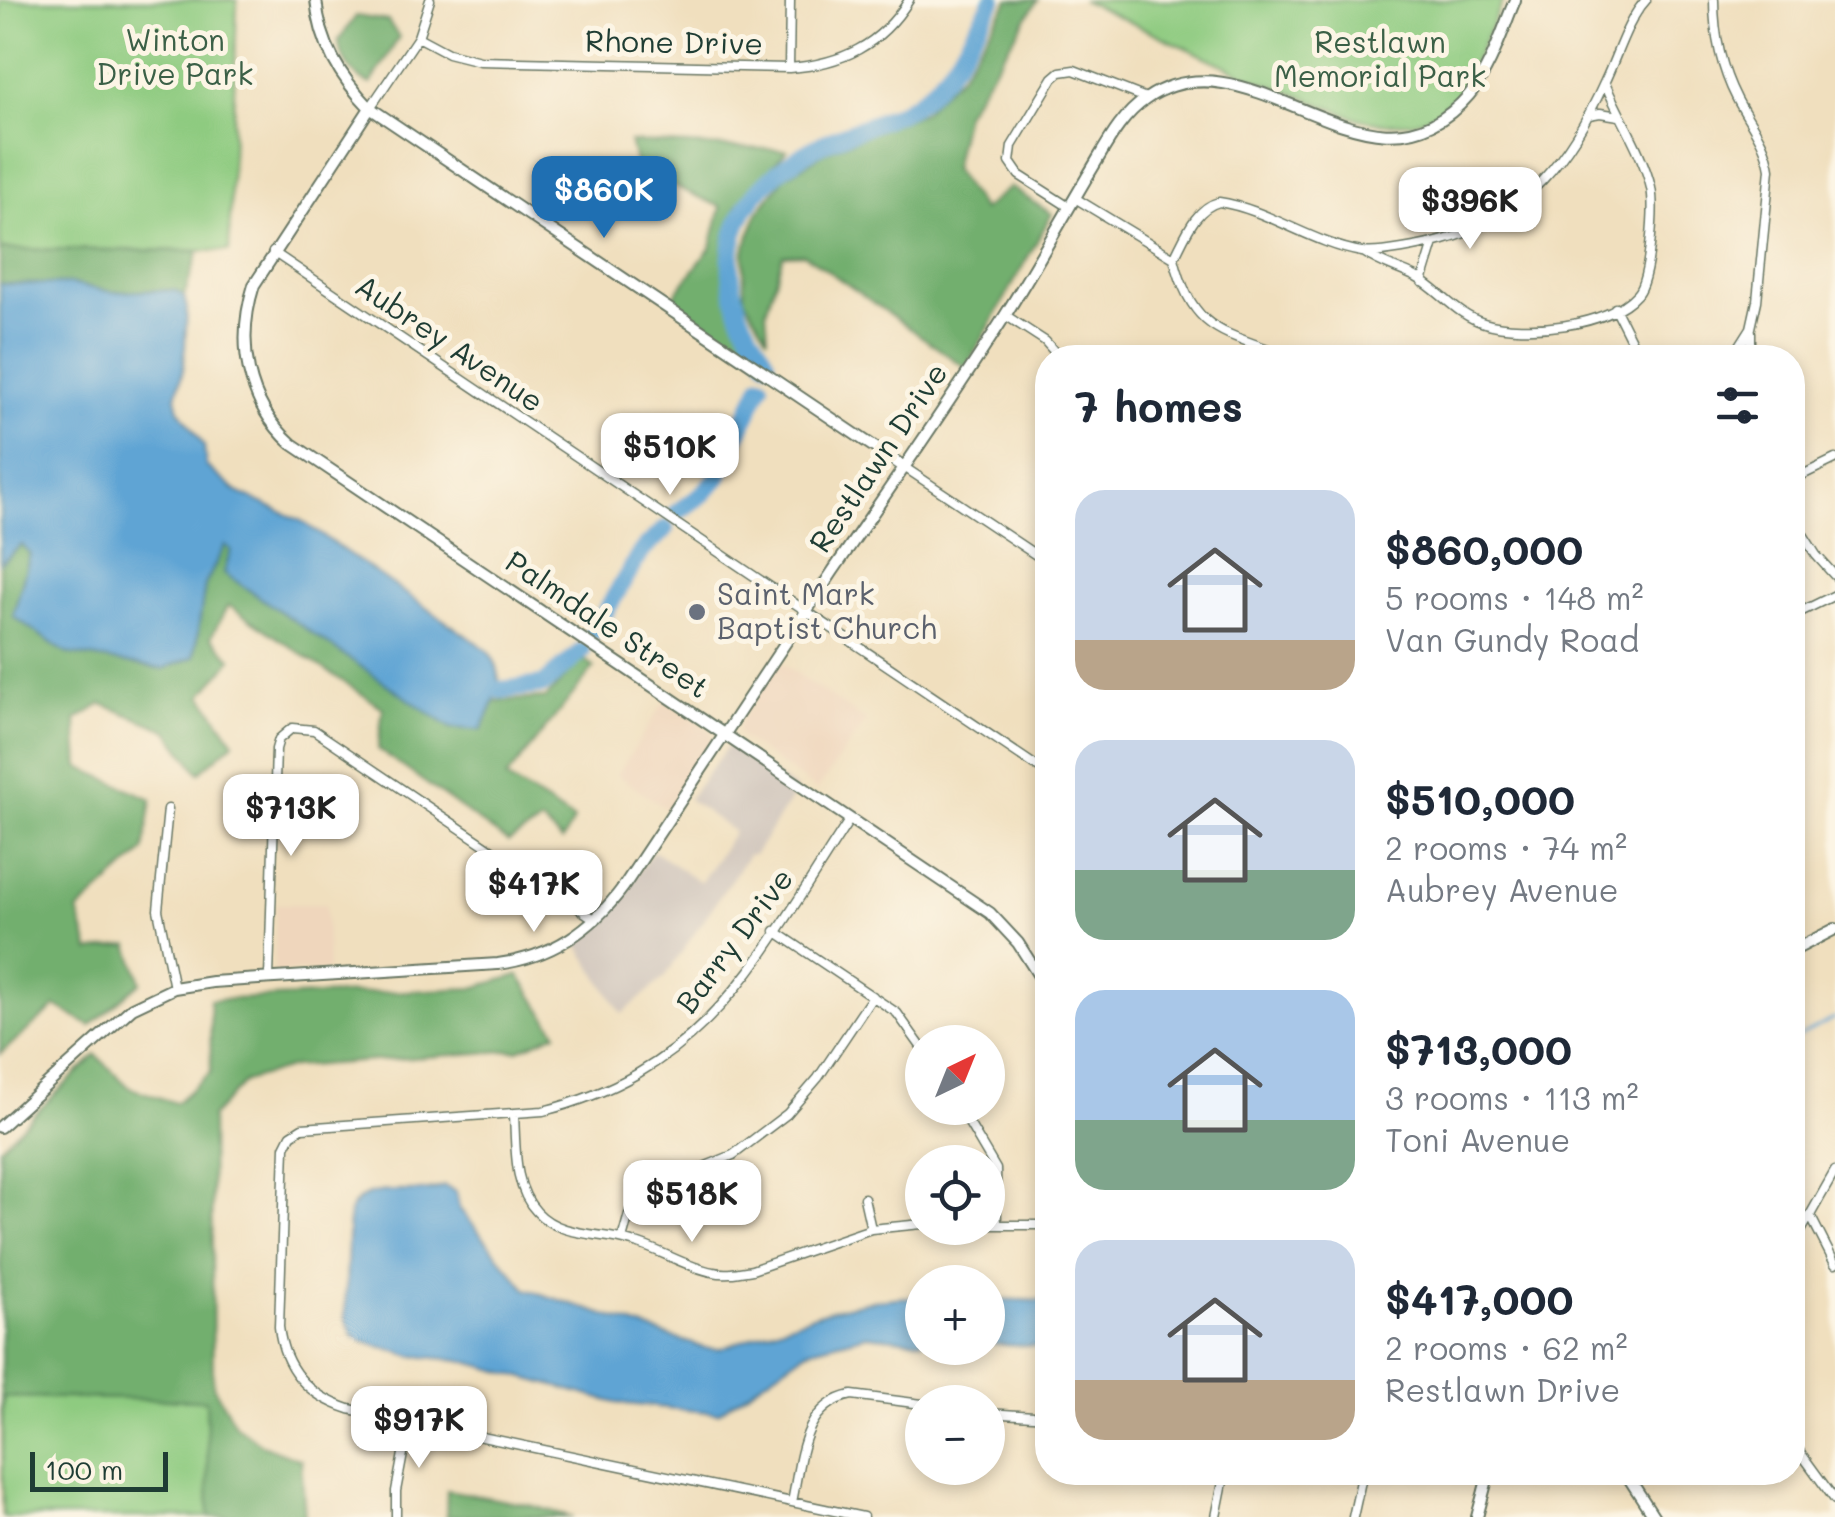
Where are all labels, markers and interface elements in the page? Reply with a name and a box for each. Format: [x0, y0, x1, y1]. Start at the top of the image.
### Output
park label: Winton Drive Park [97, 19, 253, 93]
street label: Rhone Drive [585, 19, 763, 63]
park label: Restlawn Memorial Park [1274, 21, 1486, 95]
pin: $860K [534, 156, 674, 241]
text: $860K [554, 167, 654, 209]
pin: $396K [1400, 167, 1540, 252]
text: $396K [1421, 178, 1519, 220]
street label: Aubrey Avenue [348, 265, 552, 420]
street label: Restlawn Drive [799, 354, 956, 560]
text: 7 homes [1075, 378, 1243, 433]
icon: filters [1710, 378, 1765, 433]
pin: $510K [600, 413, 740, 498]
text: $510K [623, 424, 717, 466]
text: $860,000 [1385, 521, 1583, 576]
icon: home [1155, 530, 1275, 650]
street label: Palmdale Street [499, 540, 718, 706]
place label: Saint Mark Baptist Church [717, 573, 937, 647]
text: 5 rooms · 148 m² [1385, 576, 1644, 618]
marker: Saint Mark Baptist Church [686, 601, 708, 623]
text: Van Gundy Road [1385, 618, 1639, 660]
text: $510,000 [1385, 771, 1575, 826]
pin: $713K [221, 774, 361, 859]
icon: home [1155, 780, 1275, 900]
text: $713K [245, 785, 337, 827]
text: 2 rooms · 74 m² [1385, 826, 1627, 868]
pin: $417K [464, 850, 604, 935]
street label: Barry Drive [666, 859, 801, 1021]
text: $417K [487, 861, 581, 903]
text: Aubrey Avenue [1385, 868, 1619, 910]
text: $713,000 [1385, 1021, 1572, 1076]
north arrow [905, 1025, 1005, 1125]
map controls [905, 1025, 1005, 1485]
icon: home [1155, 1030, 1275, 1150]
text: 3 rooms · 113 m² [1385, 1076, 1639, 1118]
text: Toni Avenue [1385, 1118, 1570, 1160]
button: locate [905, 1145, 1005, 1245]
pin: $518K [622, 1160, 762, 1245]
text: $518K [645, 1171, 739, 1213]
button: + [905, 1265, 1005, 1365]
text: $417,000 [1385, 1271, 1574, 1326]
icon: home [1155, 1280, 1275, 1400]
text: 2 rooms · 62 m² [1385, 1326, 1628, 1368]
text: Restlawn Drive [1385, 1368, 1620, 1410]
button: − [905, 1385, 1005, 1485]
pin: $917K [349, 1386, 489, 1471]
text: $917K [373, 1397, 465, 1439]
scale bar [30, 1447, 168, 1492]
text: 100 m [45, 1451, 123, 1487]

